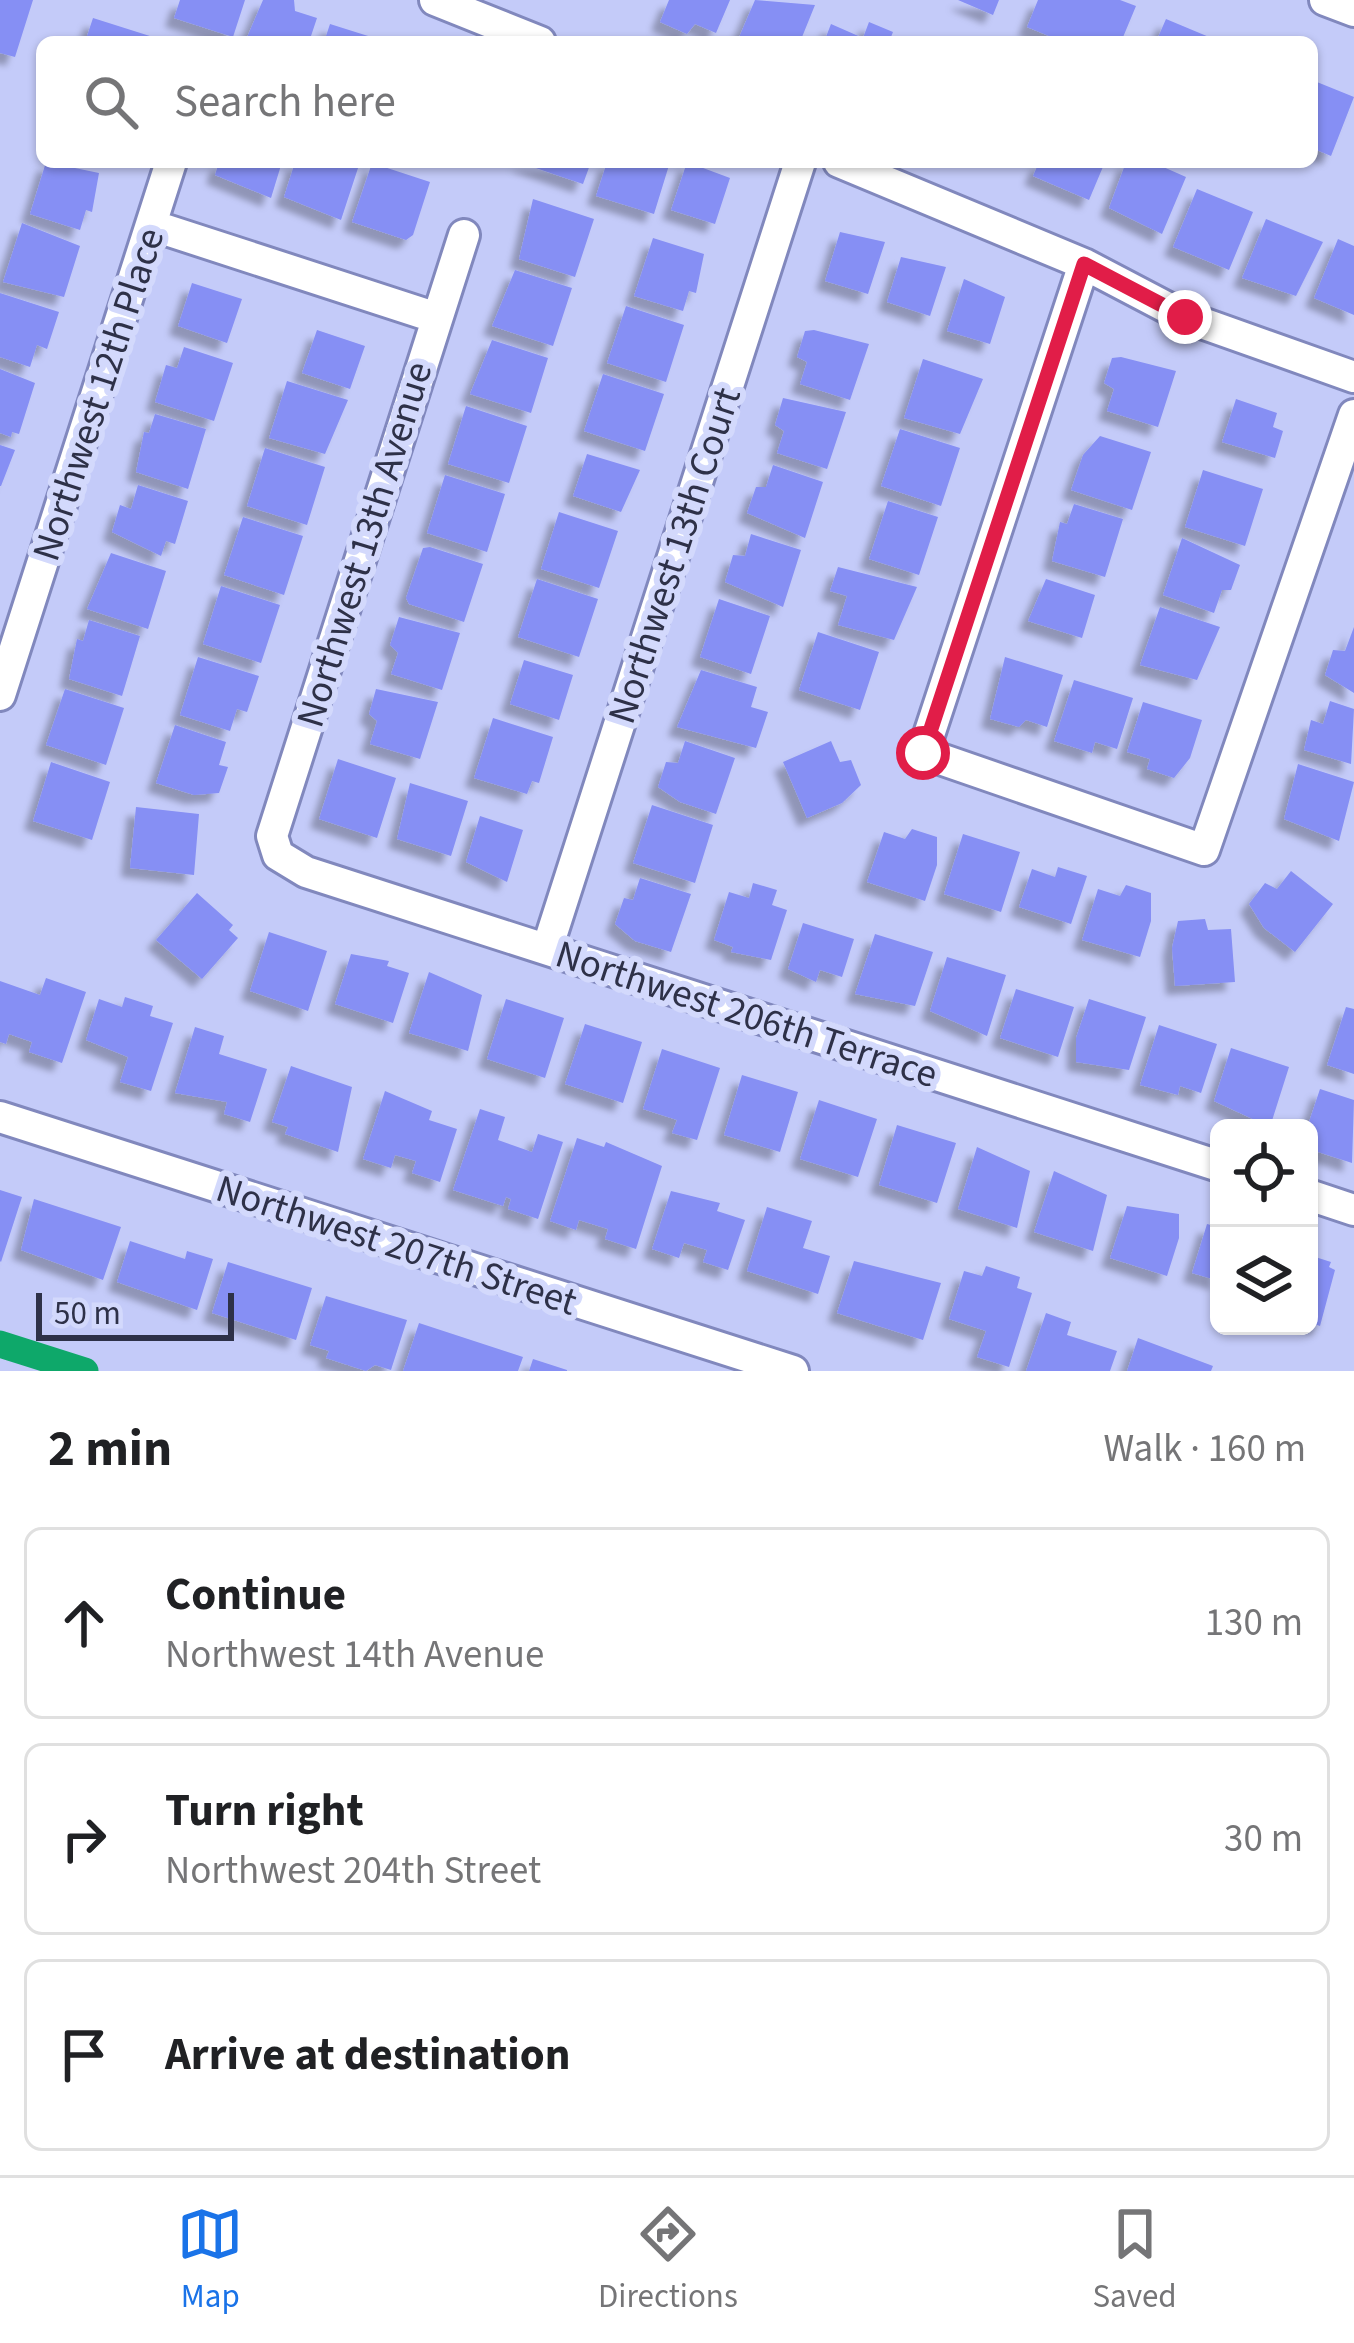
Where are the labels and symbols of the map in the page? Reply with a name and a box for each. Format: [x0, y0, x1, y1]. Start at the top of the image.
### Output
street label: Northwest 12th Place [19, 221, 179, 568]
route end [1158, 290, 1212, 344]
street label: Northwest 13th Avenue [283, 355, 447, 734]
street label: Northwest 13th Court [594, 380, 756, 731]
route start [896, 726, 950, 780]
street label: Northwest 206th Terrace [548, 927, 944, 1103]
street label: Northwest 207th Street [209, 1161, 584, 1331]
scale bar [36, 1287, 234, 1340]

